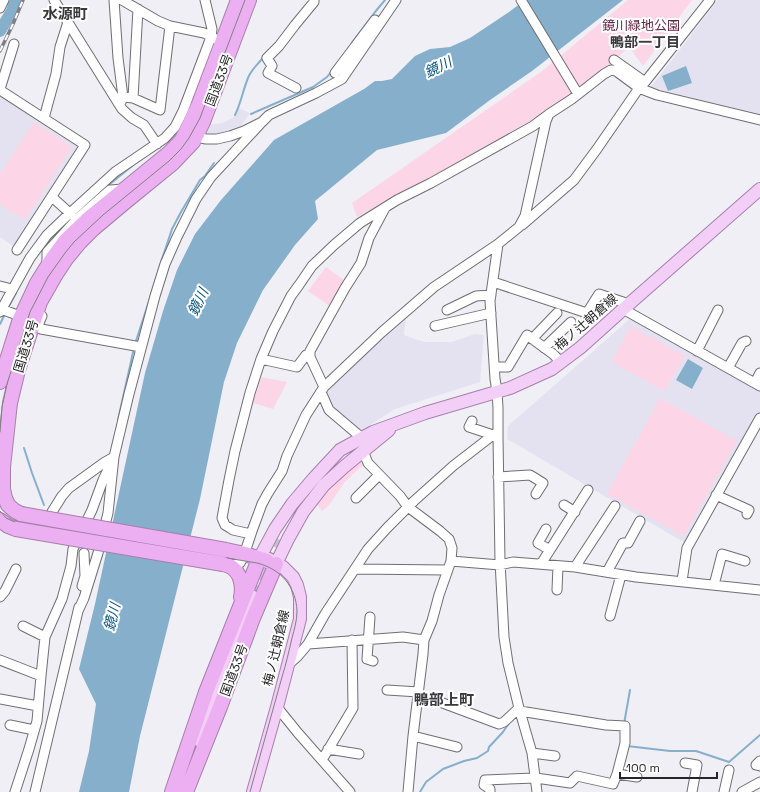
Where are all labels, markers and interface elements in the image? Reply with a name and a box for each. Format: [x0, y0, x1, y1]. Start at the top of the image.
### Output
district label: 水源町 [42, 4, 88, 23]
park label: 鏡川緑地公園 [602, 17, 680, 34]
district label: 鴨部一丁目 [610, 33, 680, 51]
street label: 国道33号 [201, 51, 237, 109]
water label: 鏡川 [421, 52, 456, 81]
water label: 鏡川 [184, 284, 213, 318]
street label: 梅ノ辻朝倉線 [551, 290, 621, 354]
street label: 国道33号 [10, 317, 42, 375]
water label: 鏡川 [100, 599, 125, 633]
street label: 梅ノ辻朝倉線 [259, 608, 293, 688]
street label: 国道33号 [217, 641, 251, 699]
district label: 鴨部上町 [414, 690, 474, 709]
scale bar [620, 754, 717, 780]
text: 100 m [626, 760, 660, 776]

